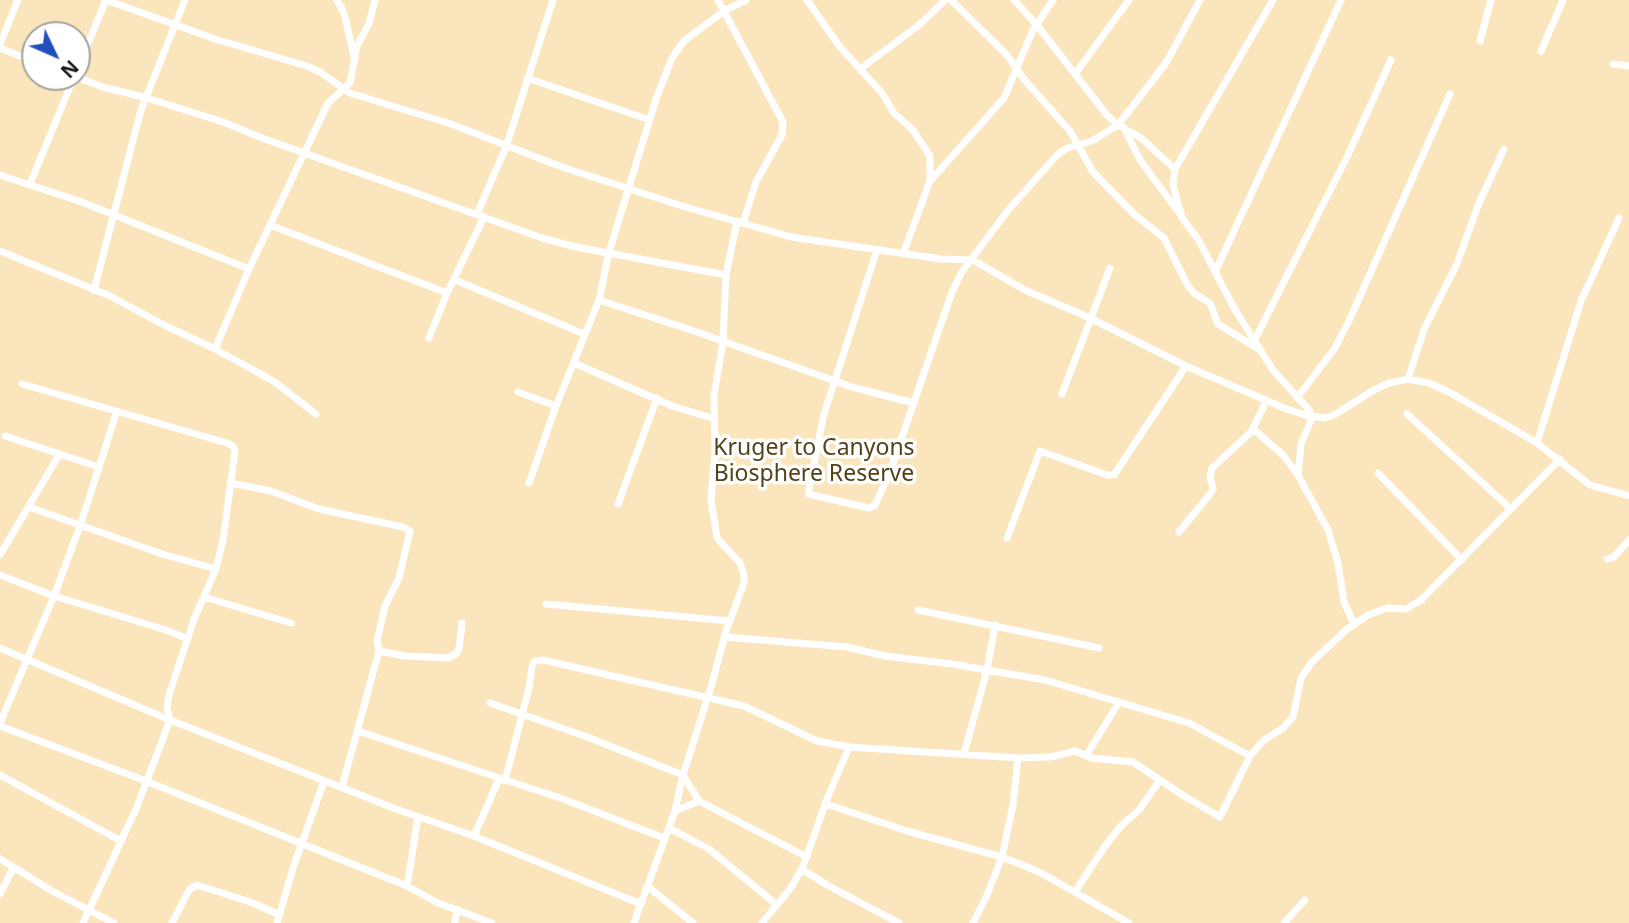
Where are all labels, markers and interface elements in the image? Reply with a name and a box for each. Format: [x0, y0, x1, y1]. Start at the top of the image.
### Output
north arrow [21, 21, 91, 91]
text: N [55, 55, 84, 84]
park label: Kruger to Canyons Biosphere Reserve [713, 434, 915, 488]

